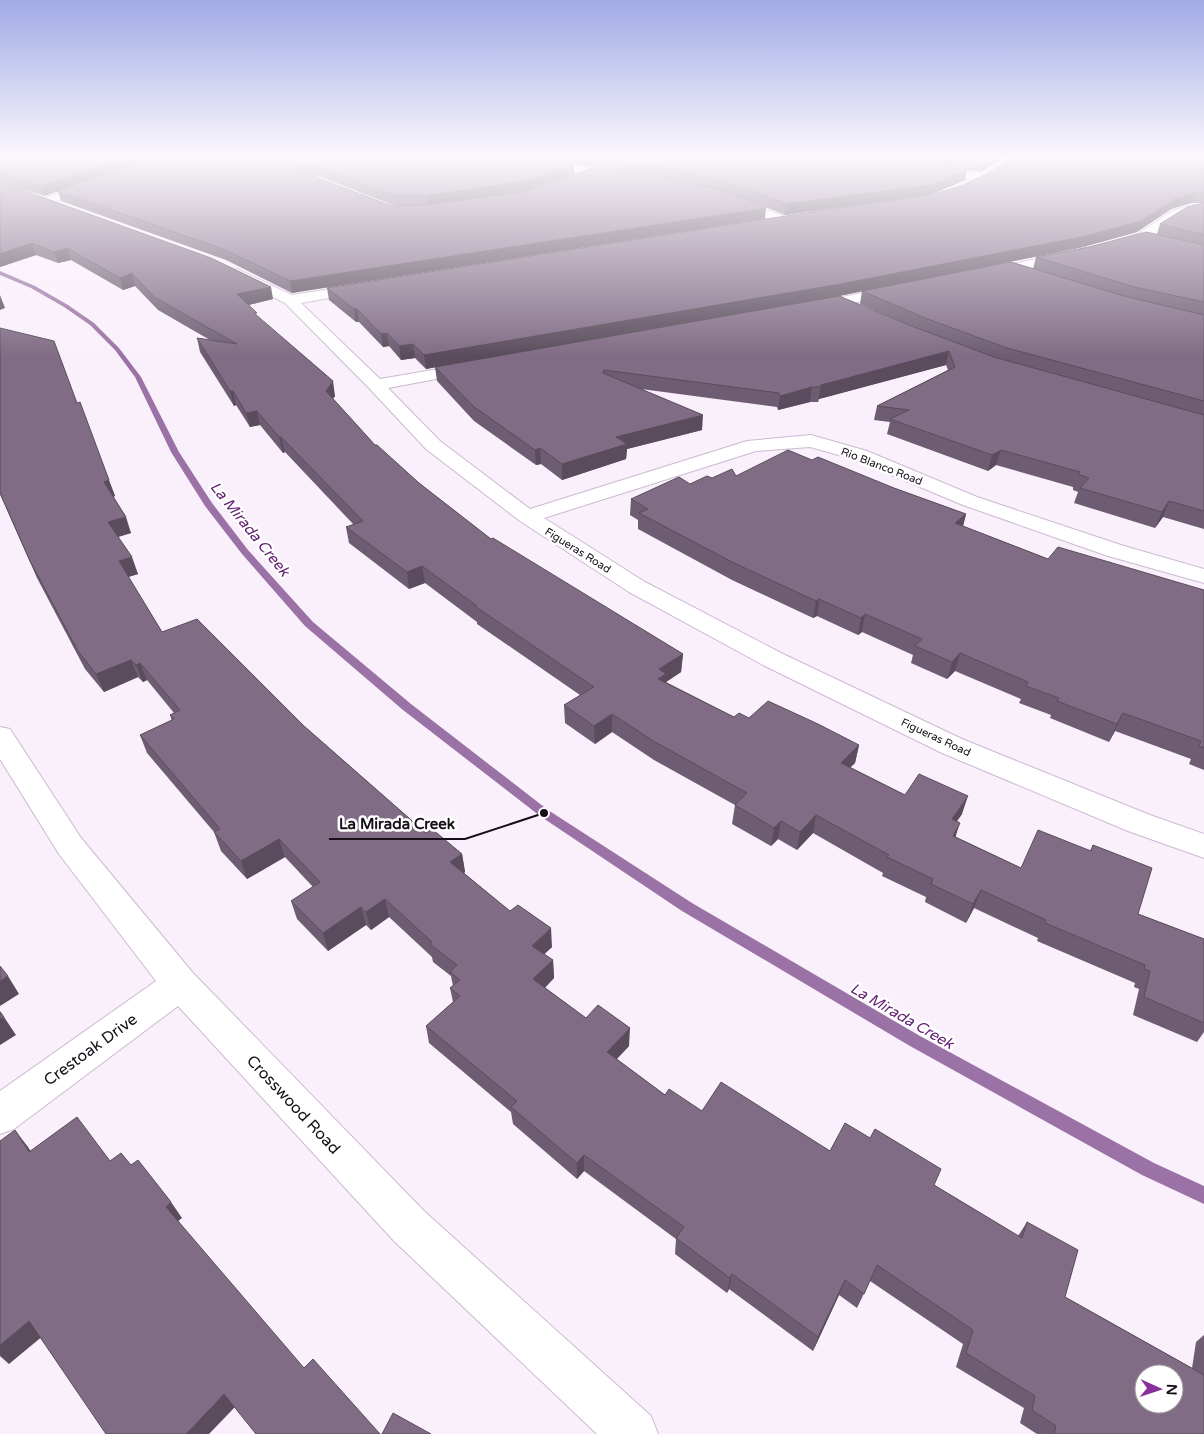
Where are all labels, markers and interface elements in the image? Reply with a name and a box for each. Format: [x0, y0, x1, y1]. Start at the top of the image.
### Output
street label: Rio Blanco Road [839, 445, 924, 488]
water label: La Mirada Creek [207, 478, 295, 581]
street label: Figueras Road [542, 525, 613, 576]
street label: Figueras Road [899, 716, 973, 759]
callout: La Mirada Creek [329, 809, 465, 839]
text: La Mirada Creek [339, 815, 455, 833]
water label: La Mirada Creek [847, 979, 958, 1054]
street label: Crestoak Drive [40, 1009, 141, 1090]
street label: Crosswood Road [242, 1051, 344, 1158]
north arrow [1134, 1364, 1184, 1414]
text: N [1163, 1384, 1180, 1396]

